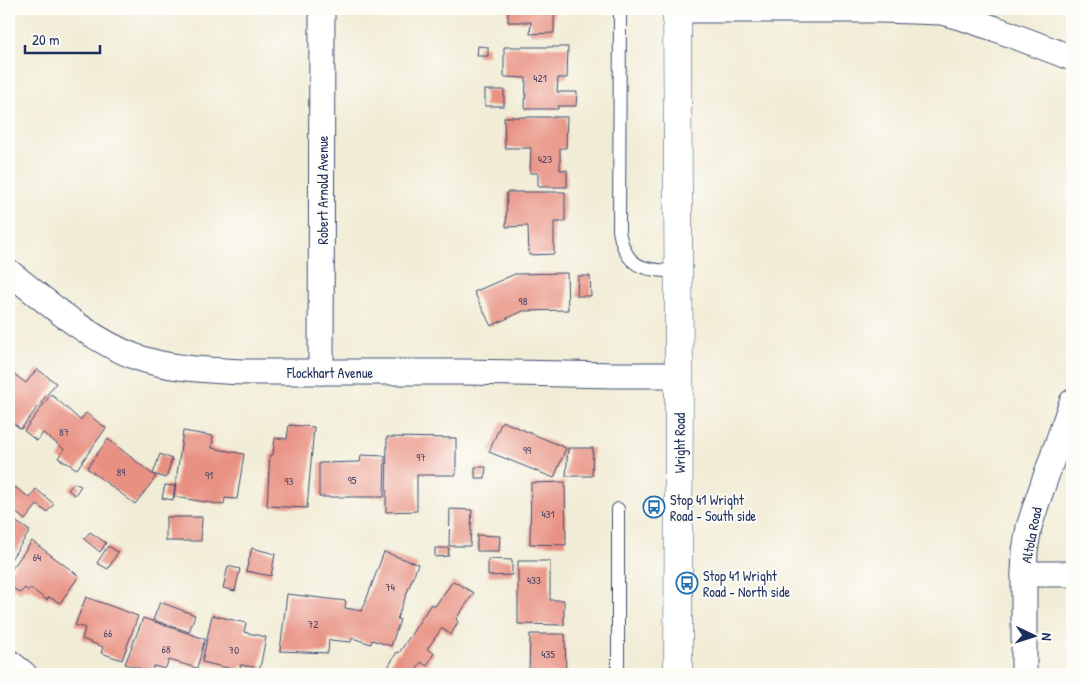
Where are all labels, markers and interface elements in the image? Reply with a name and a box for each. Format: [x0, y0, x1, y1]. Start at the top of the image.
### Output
scale bar [25, 22, 100, 54]
text: 20 m [32, 29, 59, 50]
house number: 421 [533, 71, 547, 85]
street label: Robert Arnold Avenue [313, 135, 332, 244]
house number: 423 [538, 152, 552, 166]
house number: 98 [519, 294, 528, 308]
street label: Flockhart Avenue [286, 363, 374, 382]
street label: Wright Road [670, 412, 690, 473]
house number: 87 [59, 425, 69, 439]
house number: 99 [523, 443, 531, 457]
house number: 97 [416, 450, 426, 464]
house number: 89 [117, 465, 125, 479]
house number: 91 [205, 468, 213, 482]
house number: 95 [348, 473, 357, 487]
house number: 93 [285, 474, 294, 488]
place label: Stop 41 Wright Road - South side [670, 490, 757, 525]
bus stop icon: Stop 41 Wright Road - South side [642, 495, 666, 519]
street label: Altola Road [1016, 505, 1046, 564]
house number: 431 [541, 507, 555, 521]
house number: 64 [33, 550, 41, 564]
place label: Stop 41 Wright Road - North side [703, 566, 790, 601]
bus stop icon: Stop 41 Wright Road - North side [675, 571, 699, 595]
house number: 433 [527, 573, 541, 587]
house number: 74 [385, 580, 395, 594]
north arrow [1008, 610, 1058, 660]
house number: 72 [308, 617, 318, 631]
house number: 66 [104, 626, 113, 640]
text: N [1038, 633, 1057, 642]
house number: 68 [161, 642, 171, 656]
house number: 70 [229, 643, 239, 657]
house number: 435 [541, 647, 555, 661]

